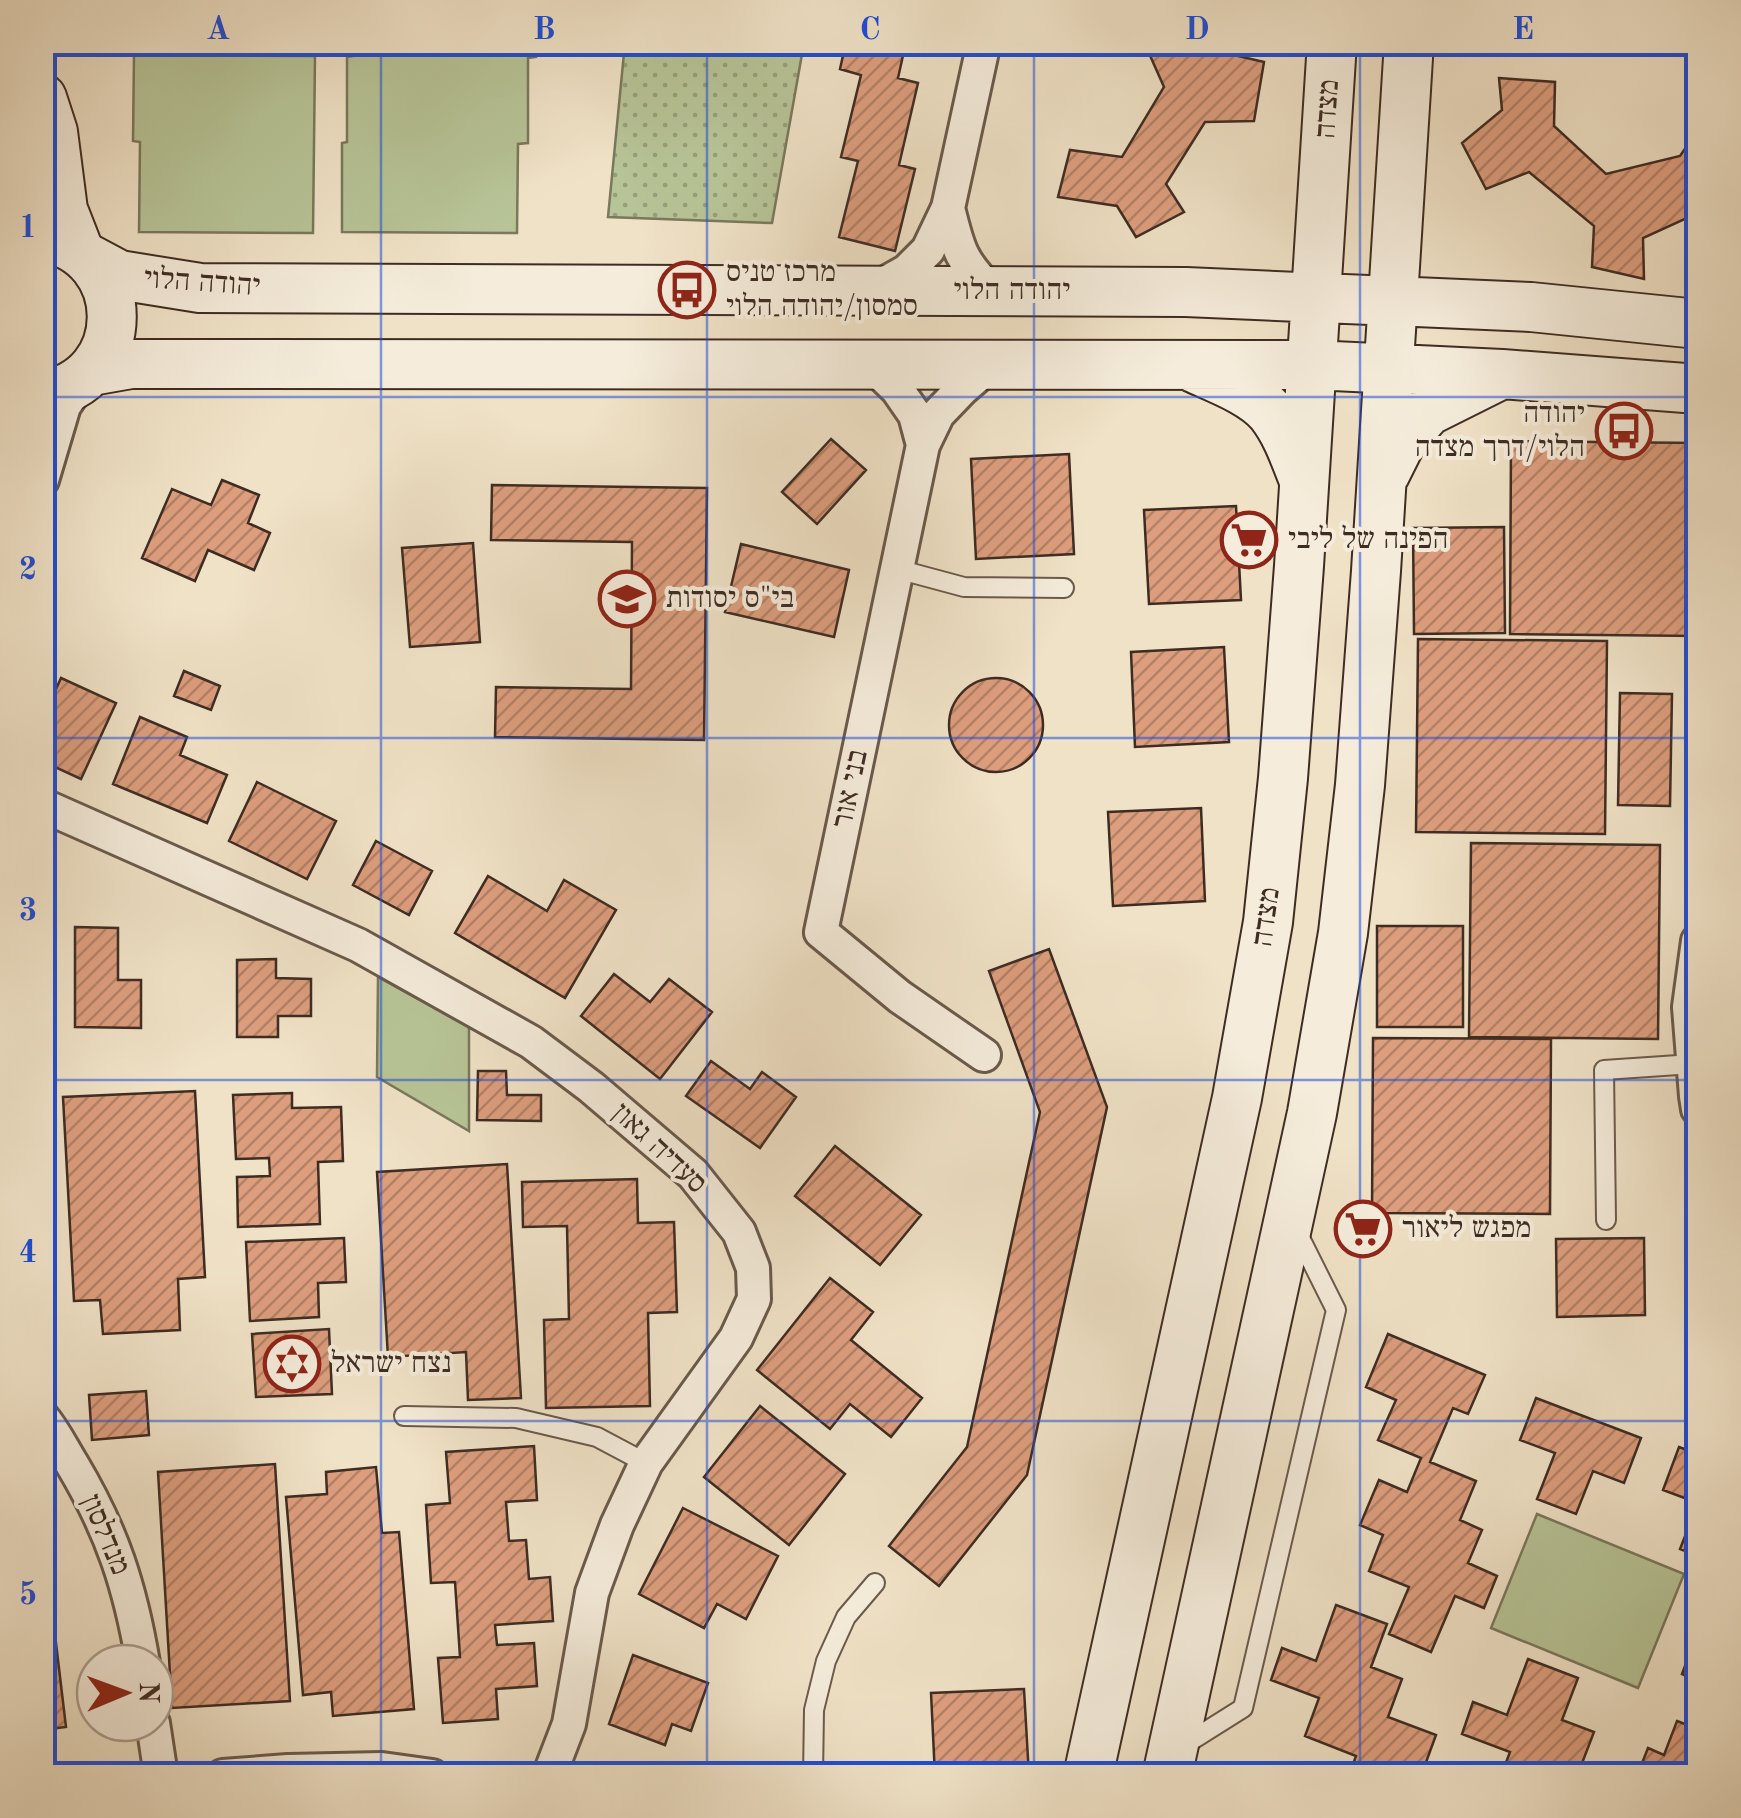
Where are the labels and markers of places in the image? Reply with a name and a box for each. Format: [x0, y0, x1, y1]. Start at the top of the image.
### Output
place label: מרכז טניס סמסון/יהודה הלוי [726, 258, 918, 322]
bus stop icon: מרכז טניס סמסון/יהודה הלוי [657, 260, 717, 320]
place label: יהודה הלוי/דרך מצדה [1415, 399, 1585, 463]
bus stop icon: יהודה הלוי/דרך מצדה [1594, 401, 1654, 461]
supermarket icon: הפינה של ליבי [1219, 510, 1279, 570]
place label: הפינה של ליבי [1288, 524, 1448, 555]
school or university icon: בי"ס יסודות [597, 569, 657, 629]
place label: בי"ס יסודות [666, 584, 794, 614]
supermarket icon: מפגש ליאור [1333, 1199, 1393, 1259]
place label: מפגש ליאור [1402, 1213, 1531, 1244]
synagogue icon: נצח ישראל [262, 1334, 322, 1394]
place label: נצח ישראל [331, 1348, 451, 1379]

